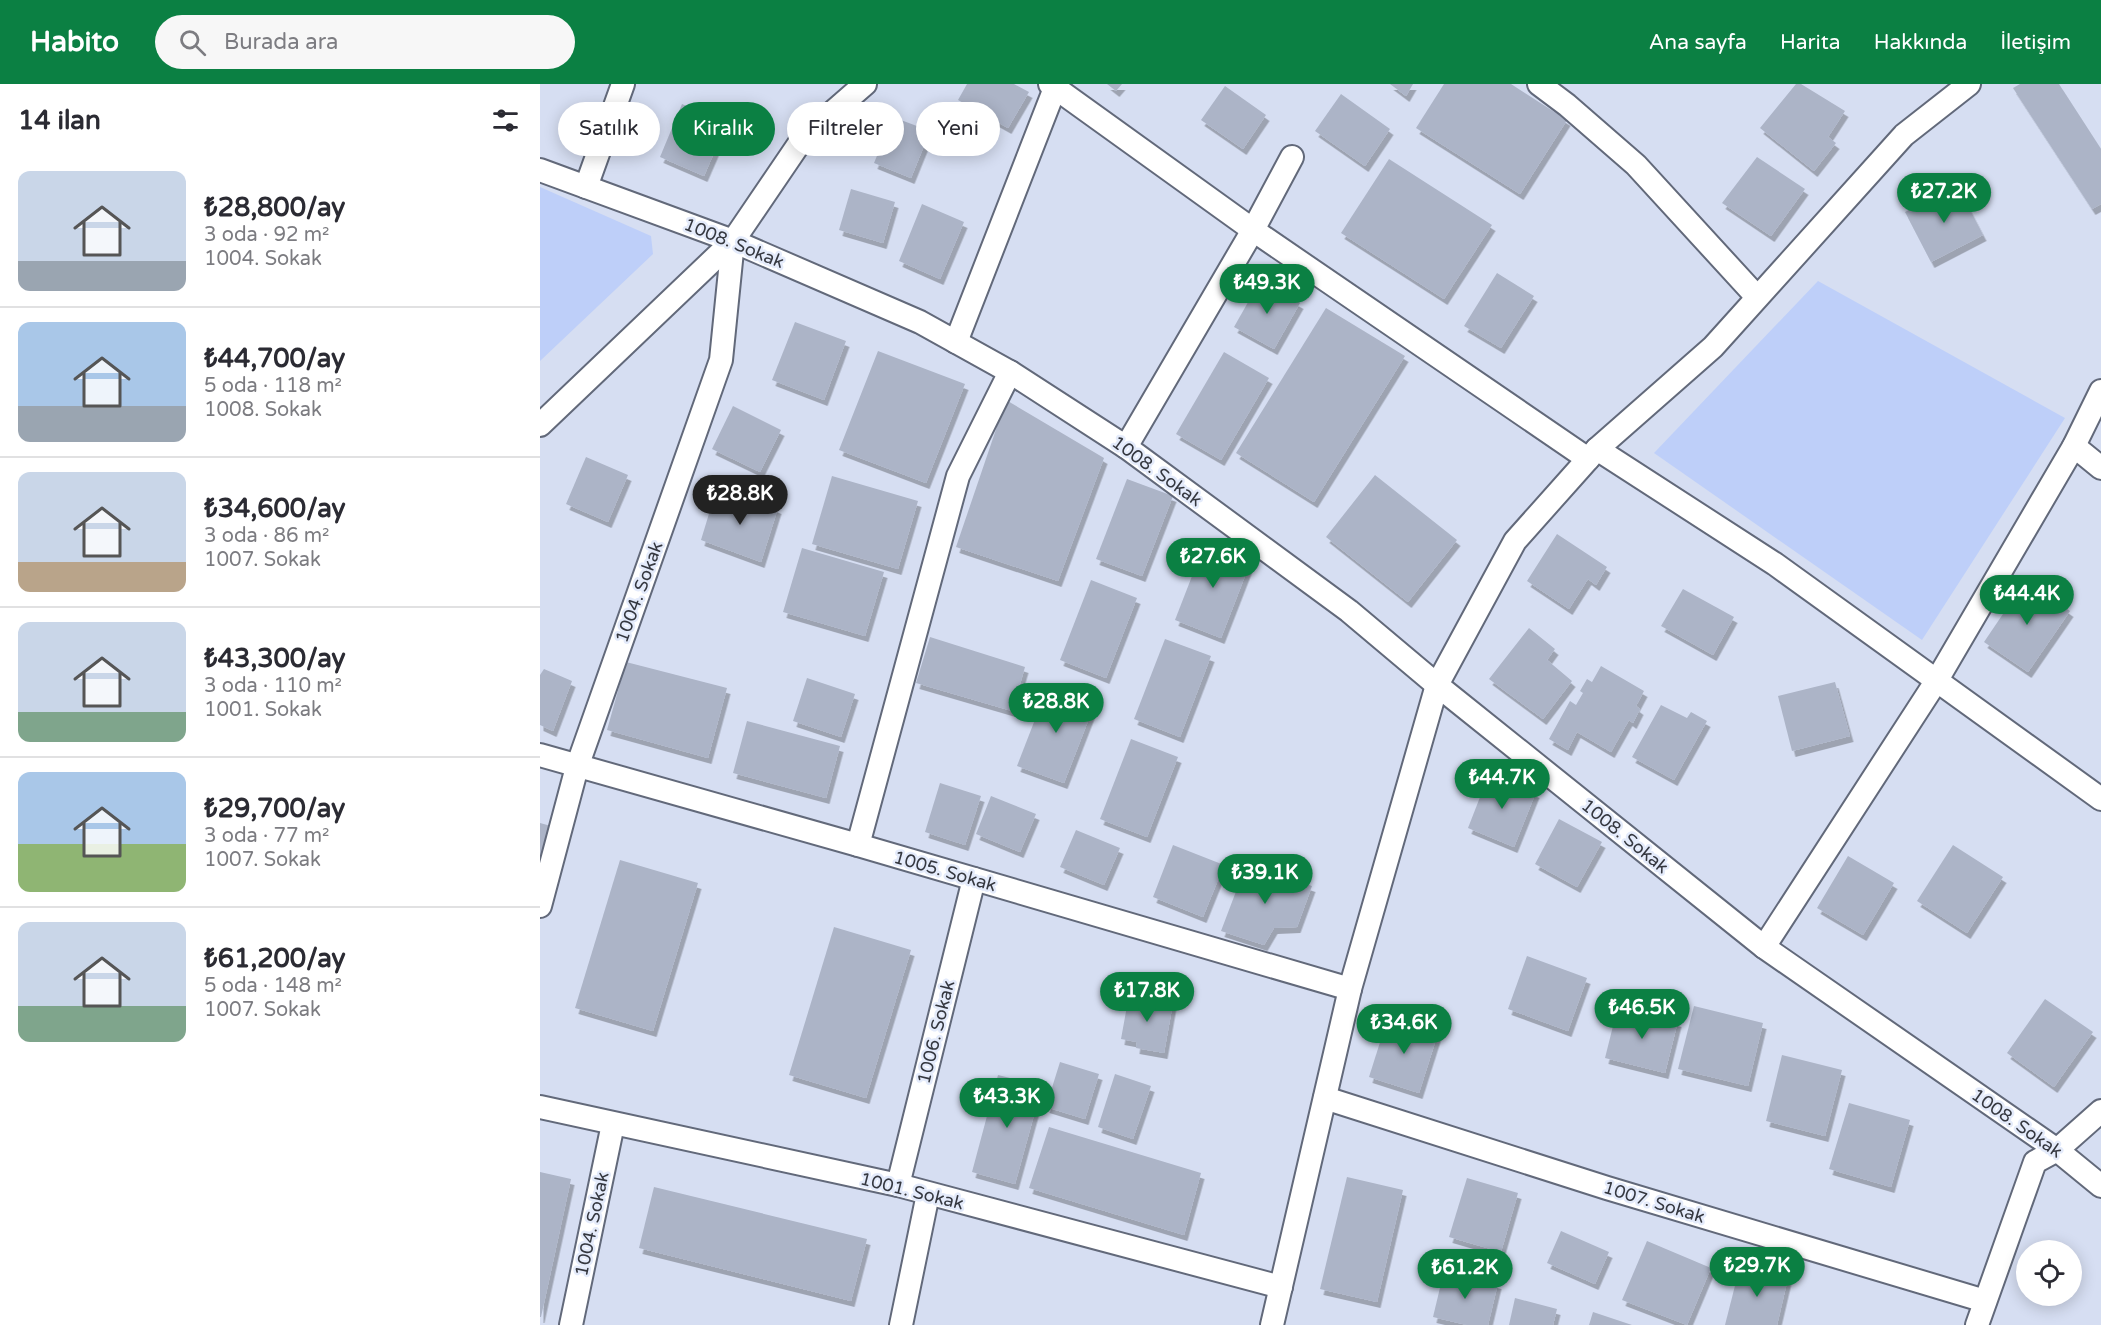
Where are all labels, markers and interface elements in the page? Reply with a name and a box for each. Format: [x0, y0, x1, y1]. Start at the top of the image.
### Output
search box [155, 15, 575, 69]
text: Habito [30, 25, 119, 59]
icon: search [176, 26, 209, 59]
text: Burada ara [224, 29, 338, 55]
text: Ana sayfa [1649, 30, 1747, 55]
text: Harita [1780, 30, 1841, 55]
text: Hakkında [1874, 30, 1967, 55]
text: İletişim [2000, 30, 2071, 55]
chip: Satılık [558, 102, 660, 156]
chip: Kiralık [672, 102, 775, 156]
chip: Filtreler [787, 102, 904, 156]
chip: Yeni [916, 102, 1000, 156]
icon: filters [489, 104, 522, 137]
text: 14 ilan [18, 105, 101, 136]
pin: ₺27.2K [1895, 173, 1993, 224]
text: ₺27.2K [1911, 180, 1977, 204]
text: ₺28,800/ay [204, 192, 345, 223]
icon: home [66, 195, 138, 267]
street label: 1008. Sokak [681, 213, 788, 273]
text: 3 oda · 92 m² [204, 223, 329, 247]
text: 1004. Sokak [204, 247, 322, 271]
pin: ₺49.3K [1218, 264, 1316, 315]
text: ₺49.3K [1234, 271, 1300, 295]
text: ₺44,700/ay [204, 343, 345, 374]
icon: home [66, 346, 138, 418]
text: 5 oda · 118 m² [204, 374, 342, 398]
text: 1008. Sokak [204, 398, 322, 422]
street label: 1008. Sokak [1108, 431, 1207, 511]
pin: ₺28.8K [691, 475, 789, 526]
text: ₺28.8K [707, 482, 773, 506]
text: ₺34,600/ay [204, 493, 345, 524]
icon: home [66, 496, 138, 568]
text: 3 oda · 86 m² [204, 524, 329, 548]
street label: 1004. Sokak [611, 538, 668, 646]
pin: ₺27.6K [1164, 538, 1262, 589]
text: ₺27.6K [1180, 545, 1246, 569]
text: 1007. Sokak [204, 548, 321, 572]
pin: ₺44.4K [1978, 575, 2076, 626]
text: ₺44.4K [1994, 582, 2060, 606]
text: ₺43,300/ay [204, 643, 345, 674]
icon: home [66, 646, 138, 718]
text: 3 oda · 110 m² [204, 674, 342, 698]
pin: ₺28.8K [1007, 683, 1105, 734]
text: ₺28.8K [1023, 690, 1089, 714]
text: 1001. Sokak [204, 698, 322, 722]
pin: ₺44.7K [1453, 759, 1551, 810]
text: ₺44.7K [1469, 766, 1535, 790]
text: ₺29,700/ay [204, 793, 345, 824]
street label: 1008. Sokak [1577, 794, 1673, 878]
icon: home [66, 796, 138, 868]
text: 3 oda · 77 m² [204, 824, 329, 848]
street label: 1005. Sokak [891, 846, 999, 896]
text: 1007. Sokak [204, 848, 321, 872]
pin: ₺39.1K [1216, 854, 1314, 905]
text: ₺39.1K [1232, 861, 1298, 885]
text: ₺61,200/ay [204, 943, 345, 974]
icon: home [66, 946, 138, 1018]
pin: ₺17.8K [1098, 972, 1196, 1023]
text: 5 oda · 148 m² [204, 974, 342, 998]
street label: 1006. Sokak [912, 978, 960, 1086]
text: ₺17.8K [1114, 979, 1180, 1003]
pin: ₺46.5K [1593, 989, 1691, 1040]
text: ₺46.5K [1609, 996, 1675, 1020]
text: 1007. Sokak [204, 998, 321, 1022]
pin: ₺34.6K [1355, 1004, 1453, 1055]
text: ₺34.6K [1371, 1011, 1437, 1035]
pin: ₺43.3K [958, 1078, 1056, 1129]
street label: 1008. Sokak [1967, 1084, 2067, 1163]
text: ₺43.3K [974, 1085, 1040, 1109]
street label: 1001. Sokak [858, 1167, 966, 1215]
street label: 1004. Sokak [570, 1170, 614, 1278]
street label: 1007. Sokak [1600, 1176, 1708, 1228]
map controls [2016, 1240, 2082, 1306]
button: locate [2016, 1240, 2082, 1306]
pin: ₺29.7K [1708, 1247, 1806, 1298]
pin: ₺61.2K [1416, 1249, 1514, 1300]
text: ₺29.7K [1724, 1254, 1790, 1278]
text: ₺61.2K [1432, 1256, 1498, 1280]

